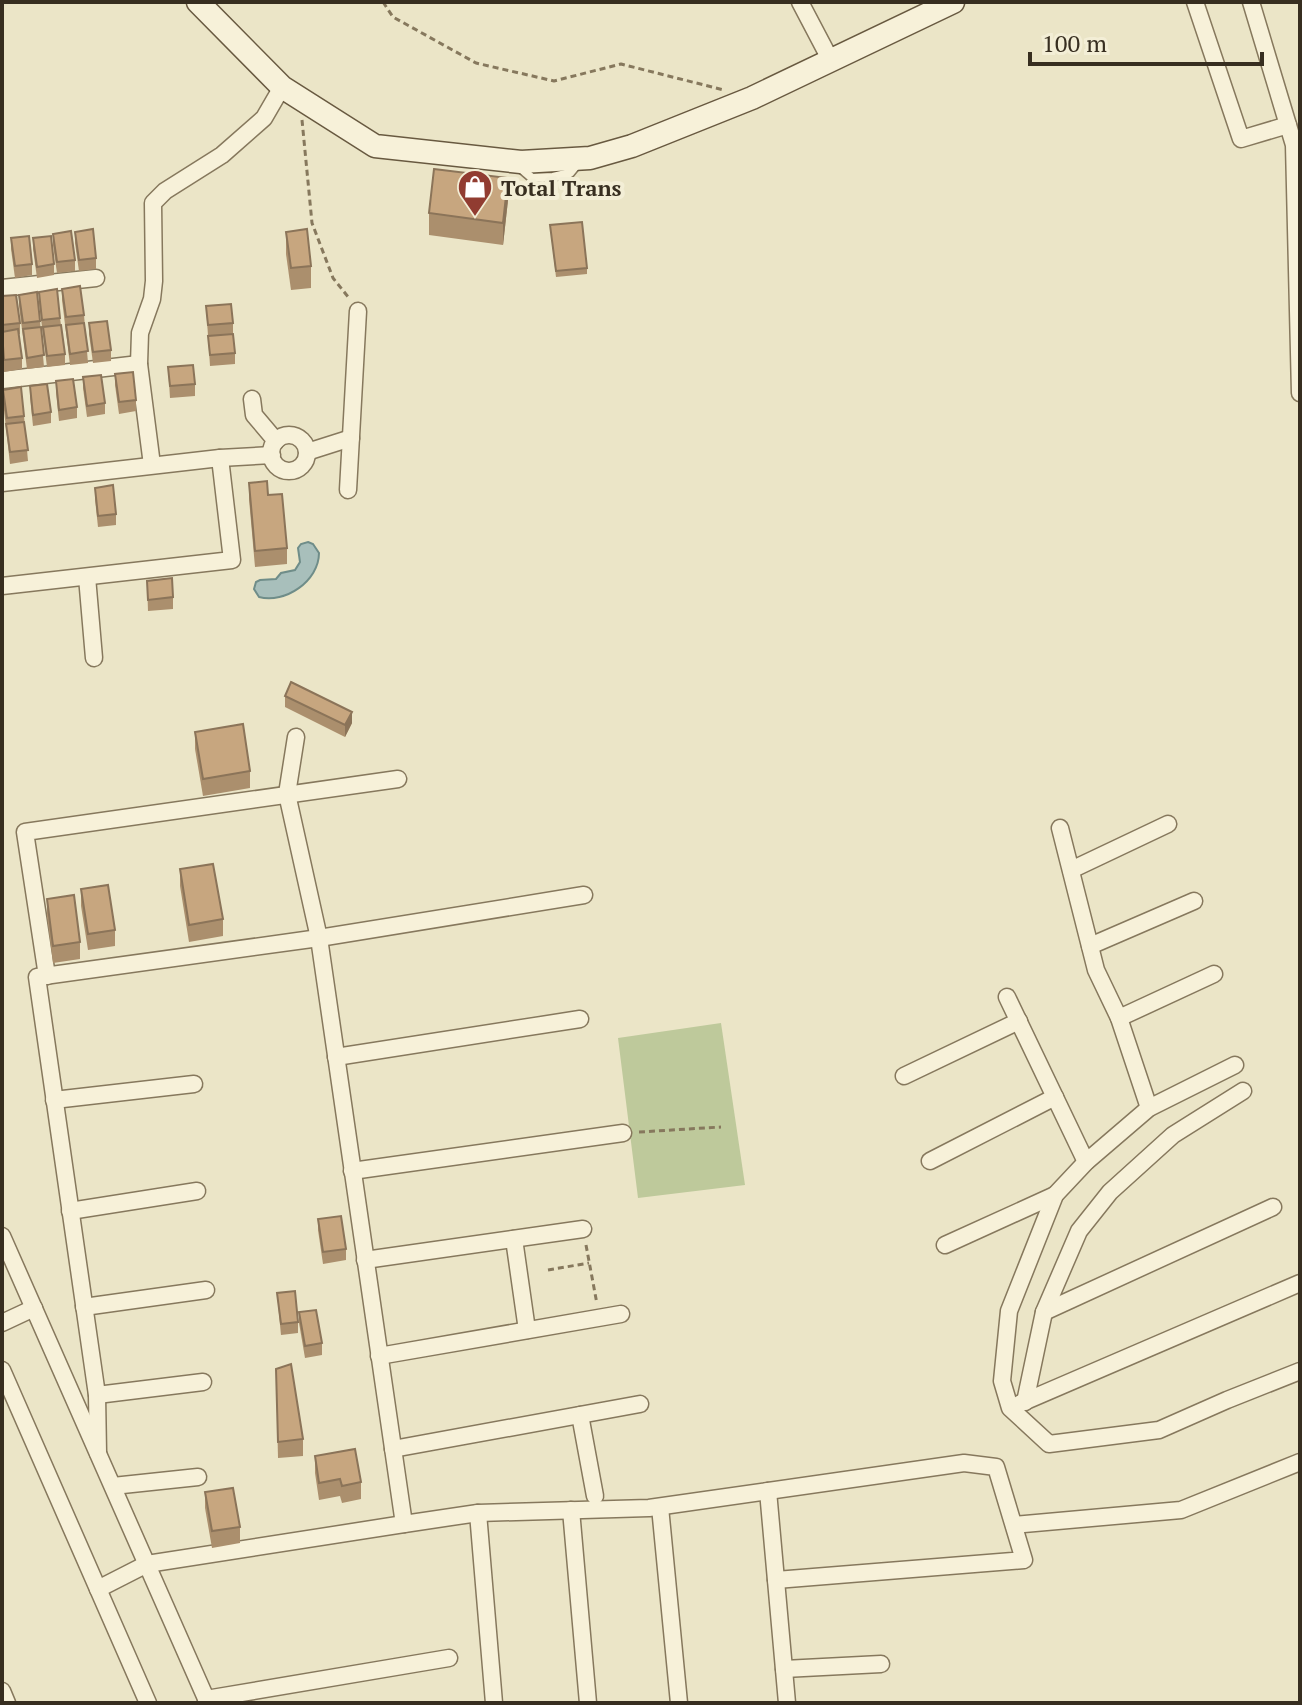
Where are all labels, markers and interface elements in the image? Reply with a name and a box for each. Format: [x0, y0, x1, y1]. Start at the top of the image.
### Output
scale bar [1030, 16, 1262, 66]
text: 100 m [1042, 27, 1107, 59]
shop icon: Total Trans [456, 168, 494, 218]
place label: Total Trans [501, 173, 622, 202]

